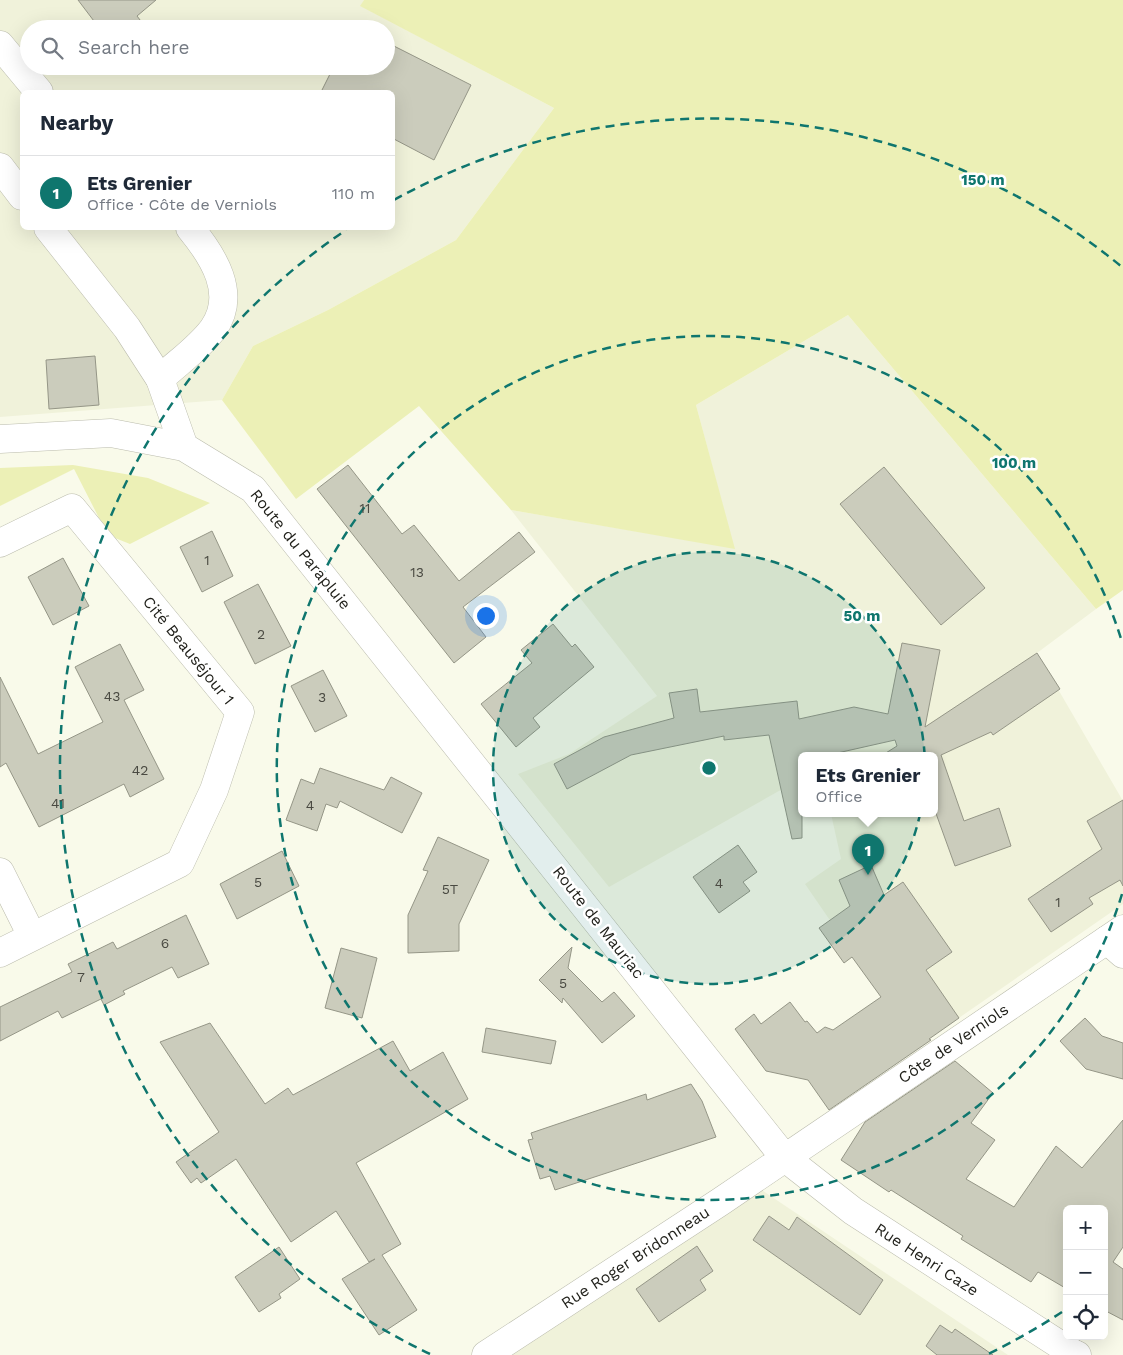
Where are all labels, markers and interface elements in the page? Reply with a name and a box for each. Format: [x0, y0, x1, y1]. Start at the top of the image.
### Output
search box [20, 20, 395, 75]
icon: search [38, 34, 66, 62]
text: Search here [78, 36, 189, 59]
text: Nearby [40, 110, 113, 135]
text: 150 m [961, 171, 1005, 189]
text: Ets Grenier [87, 172, 192, 195]
text: 1 [53, 184, 59, 203]
text: 110 m [332, 184, 375, 203]
text: Office · Côte de Verniols [87, 195, 277, 214]
text: 100 m [992, 454, 1036, 472]
street label: Route du Parapluie [246, 485, 355, 613]
house number: 11 [360, 500, 370, 516]
house number: 1 [204, 552, 210, 568]
house number: 13 [410, 564, 424, 580]
street label: Cité Beauséjour 1 [139, 592, 238, 708]
your location [473, 603, 499, 629]
text: 50 m [844, 607, 880, 625]
house number: 2 [257, 626, 265, 642]
house number: 43 [104, 688, 120, 704]
house number: 3 [318, 689, 326, 705]
popup [798, 752, 938, 817]
centre of rings [700, 759, 718, 777]
house number: 42 [132, 762, 148, 778]
text: Ets Grenier [816, 764, 920, 787]
text: Office [816, 787, 863, 806]
house number: 41 [51, 795, 65, 811]
house number: 4 [306, 797, 314, 813]
pin: 1 [852, 834, 884, 875]
street label: Route de Mauriac [549, 862, 648, 982]
house number: 5 [254, 874, 262, 890]
house number: 4 [715, 875, 723, 891]
house number: 5T [442, 881, 459, 897]
house number: 1 [1055, 894, 1061, 910]
house number: 6 [161, 935, 169, 951]
house number: 7 [77, 969, 85, 985]
house number: 5 [559, 975, 567, 991]
street label: Côte de Verniols [895, 1000, 1012, 1087]
street label: Rue Roger Bridonneau [557, 1202, 713, 1313]
map controls [1063, 1205, 1108, 1340]
button: + [1063, 1205, 1108, 1250]
street label: Rue Henri Caze [871, 1219, 982, 1300]
button: − [1063, 1250, 1108, 1295]
button: locate [1063, 1295, 1108, 1340]

